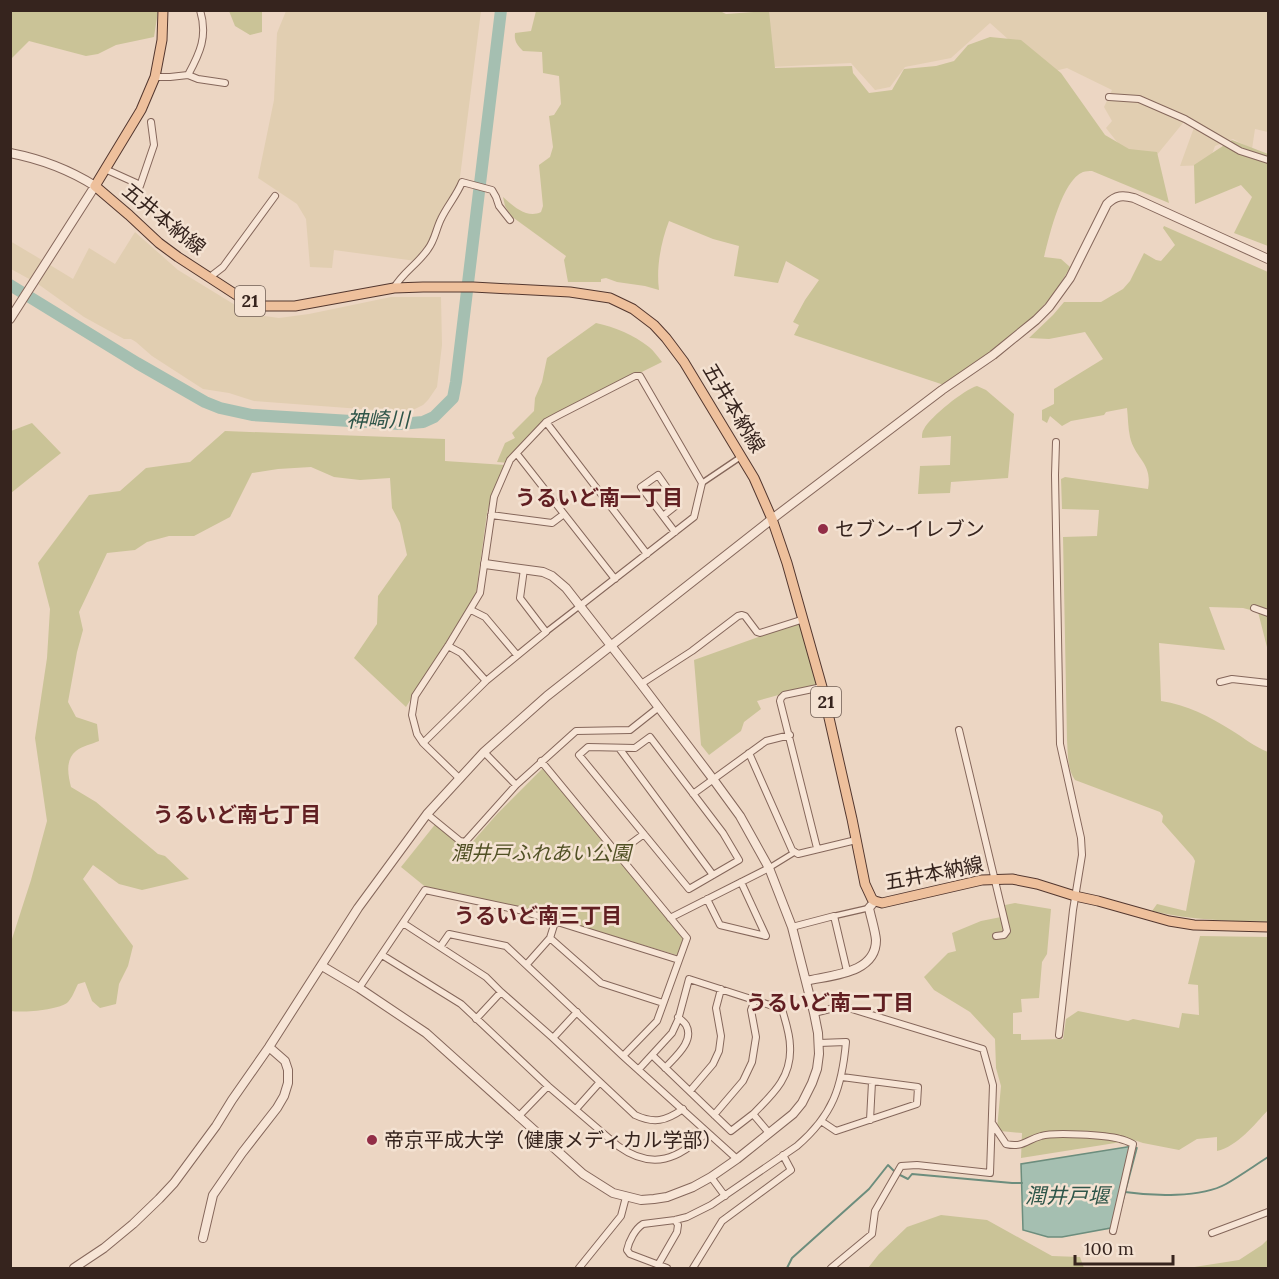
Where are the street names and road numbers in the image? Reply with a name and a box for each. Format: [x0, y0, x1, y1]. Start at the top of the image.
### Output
street label: 五井本納線 [118, 177, 211, 260]
road number: 21 [235, 286, 265, 316]
street label: 五井本納線 [698, 358, 771, 457]
road number: 21 [811, 687, 841, 717]
street label: 五井本納線 [882, 851, 985, 894]

